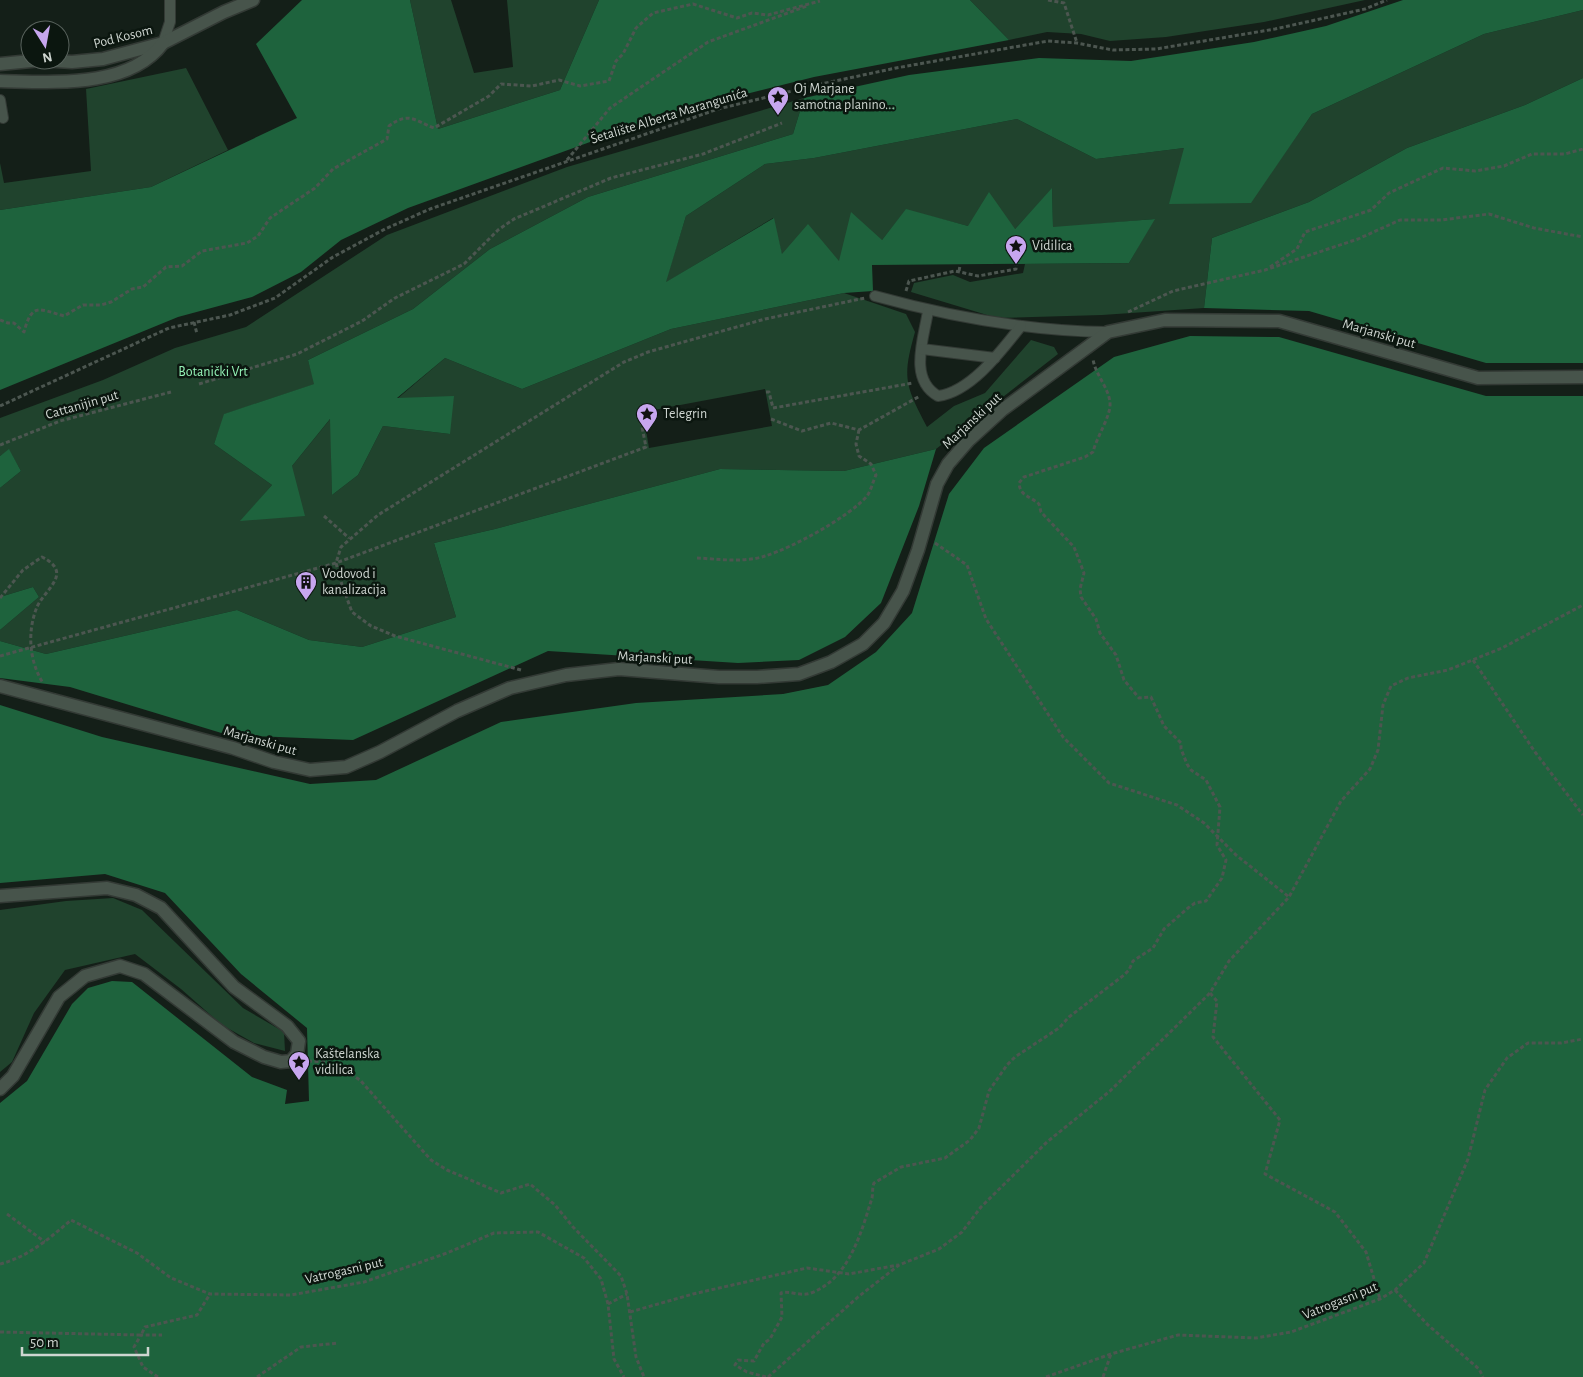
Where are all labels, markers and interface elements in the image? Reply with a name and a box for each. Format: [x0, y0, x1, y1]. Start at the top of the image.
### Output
north arrow [20, 20, 70, 70]
street label: Pod Kosom [92, 23, 154, 51]
text: N [41, 49, 53, 65]
place label: Oj Marjane samotna planino... [794, 82, 895, 112]
street label: Šetalište Alberta Marangunića [588, 83, 750, 147]
place icon: Oj Marjane samotna planino... [766, 85, 790, 116]
place icon: Vidilica [1004, 234, 1028, 265]
place label: Vidilica [1032, 239, 1073, 253]
street label: Marjanski put [1341, 317, 1417, 351]
park label: Botanički Vrt [178, 365, 248, 379]
street label: Cattanijin put [44, 388, 120, 422]
street label: Marjanski put [940, 390, 1005, 452]
place icon: Telegrin [635, 402, 659, 433]
place label: Telegrin [663, 407, 707, 421]
place label: Vodovod i kanalizacija [322, 567, 387, 597]
building icon: Vodovod i kanalizacija [294, 570, 318, 601]
street label: Marjanski put [617, 649, 693, 667]
street label: Marjanski put [222, 724, 298, 758]
place label: Kaštelanska vidilica [315, 1047, 380, 1077]
place icon: Kaštelanska vidilica [287, 1050, 311, 1081]
street label: Vatrogasni put [304, 1255, 385, 1287]
street label: Vatrogasni put [1301, 1279, 1380, 1322]
scale bar [22, 1324, 149, 1356]
text: 50 m [30, 1335, 59, 1350]

